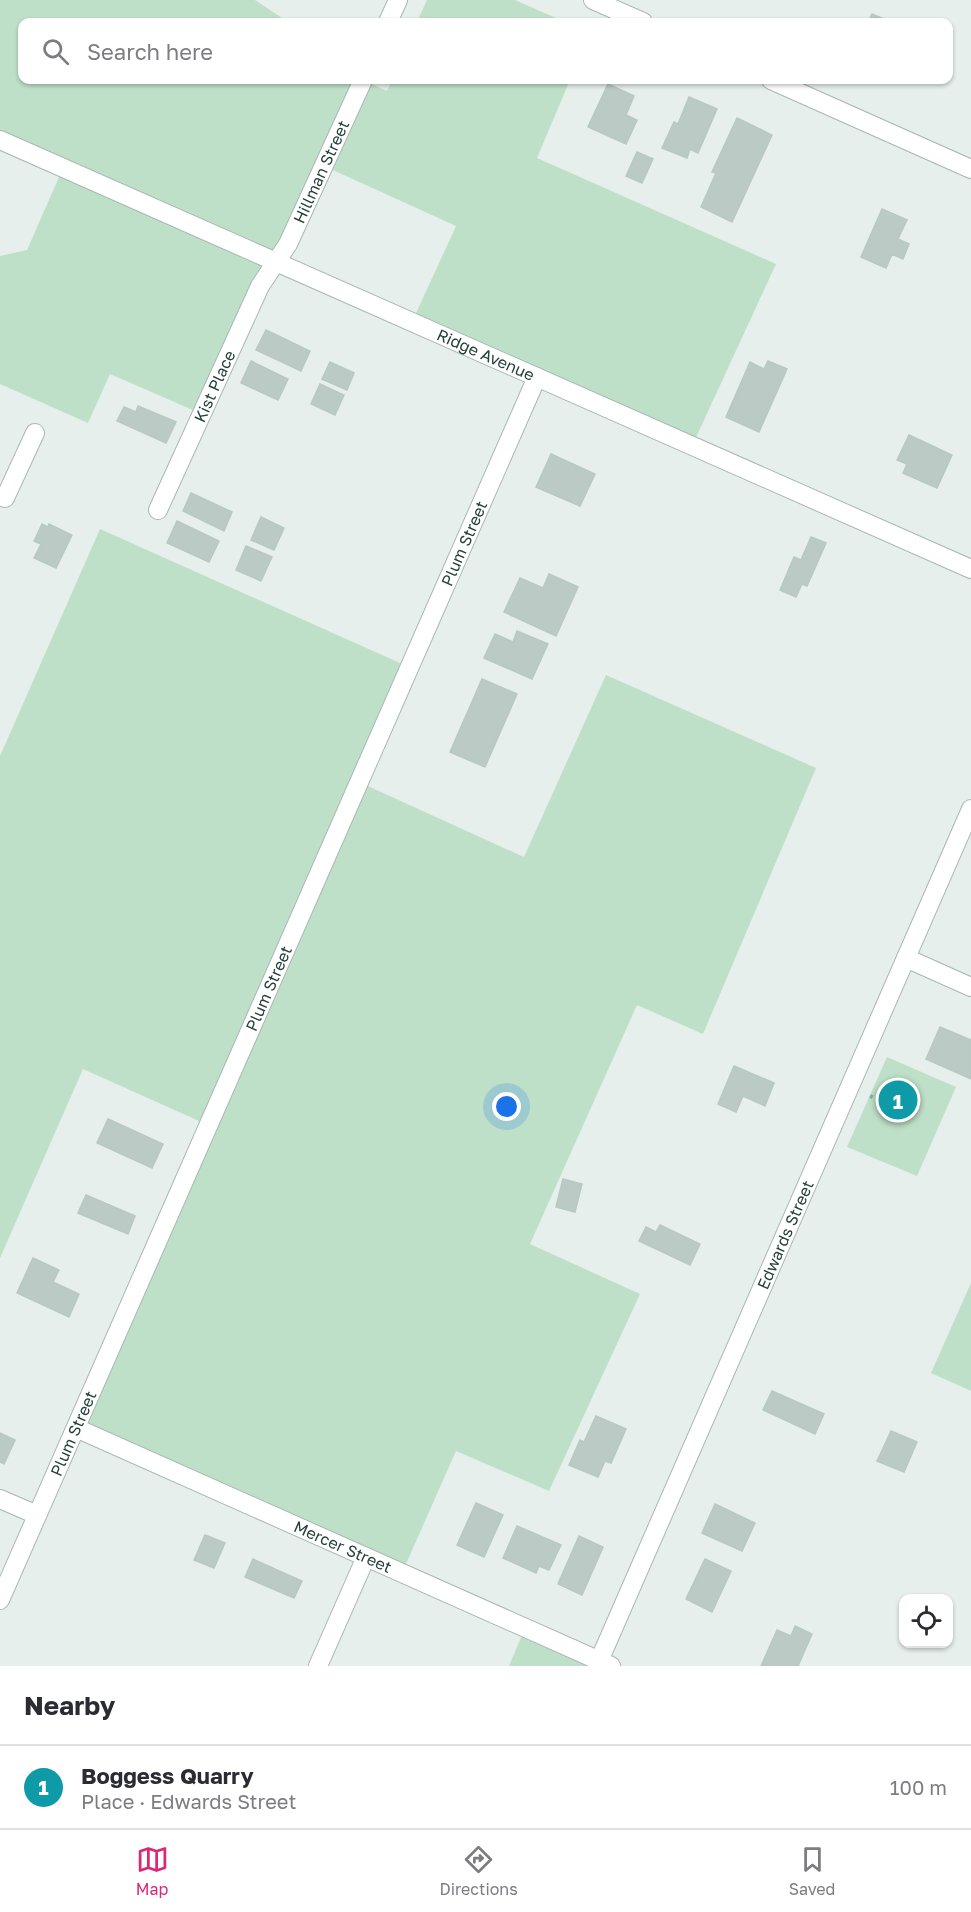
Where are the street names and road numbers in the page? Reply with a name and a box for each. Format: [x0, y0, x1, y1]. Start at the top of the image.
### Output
street label: Hillman Street [289, 117, 353, 227]
street label: Ridge Avenue [434, 324, 538, 385]
street label: Kist Place [189, 347, 239, 425]
street label: Plum Street [437, 498, 491, 589]
street label: Plum Street [241, 943, 296, 1034]
street label: Edwards Street [752, 1177, 818, 1292]
street label: Plum Street [46, 1388, 101, 1479]
street label: Mercer Street [291, 1516, 395, 1577]

